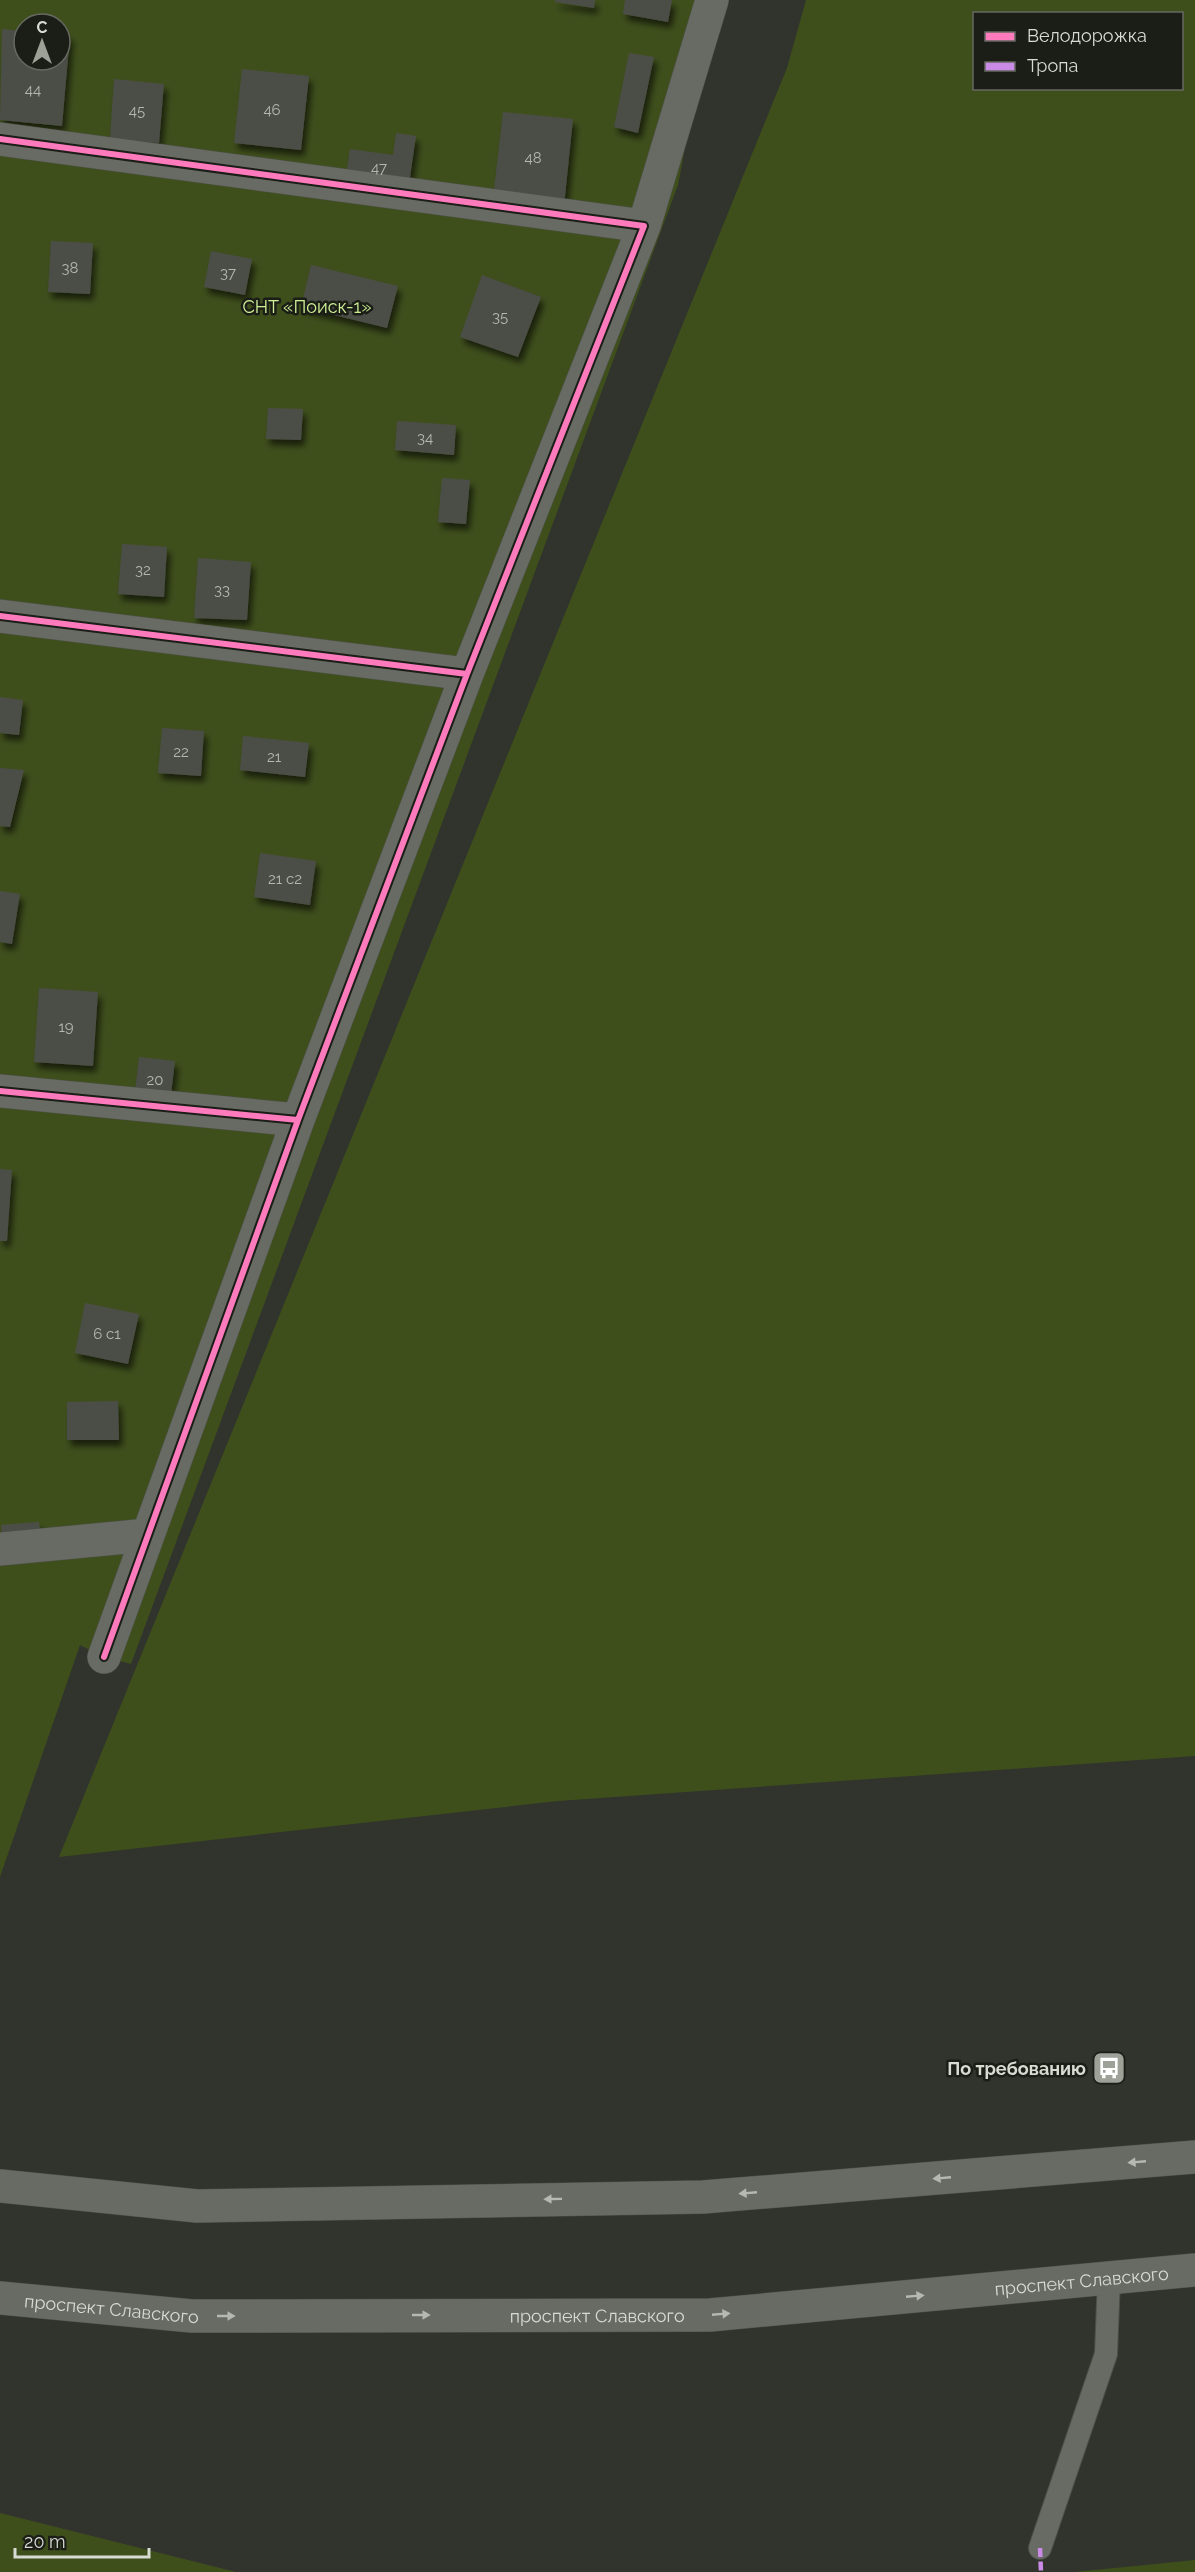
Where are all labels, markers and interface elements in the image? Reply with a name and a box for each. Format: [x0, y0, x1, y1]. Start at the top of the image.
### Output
north arrow [12, 12, 72, 72]
legend [973, 12, 1183, 90]
text: С [37, 18, 48, 37]
text: Велодорожка [1027, 25, 1147, 46]
text: Тропа [1027, 55, 1078, 76]
house number: 44 [25, 81, 41, 99]
house number: 46 [263, 101, 281, 119]
house number: 45 [129, 102, 145, 120]
house number: 48 [524, 149, 542, 167]
house number: 47 [371, 159, 387, 177]
house number: 38 [62, 259, 79, 277]
house number: 37 [220, 264, 236, 282]
park label: СНТ «Поиск-1» [242, 296, 372, 317]
house number: 35 [492, 308, 508, 326]
house number: 34 [417, 429, 433, 447]
house number: 32 [135, 561, 151, 579]
house number: 33 [214, 581, 230, 599]
house number: 22 [173, 743, 189, 761]
house number: 21 [267, 748, 282, 766]
house number: 21 с2 [268, 870, 302, 888]
house number: 19 [58, 1018, 74, 1036]
house number: 20 [147, 1071, 164, 1089]
house number: 6 с1 [93, 1325, 121, 1343]
bus stop icon: По требованию [1091, 2050, 1127, 2086]
place label: По требованию [947, 2058, 1086, 2079]
one-way arrow [1127, 2157, 1146, 2167]
one-way arrow [933, 2173, 952, 2182]
one-way arrow [738, 2188, 757, 2198]
one-way arrow [544, 2195, 563, 2204]
street label: проспект Славского [994, 2262, 1170, 2299]
street label: проспект Славского [23, 2290, 199, 2327]
one-way arrow [905, 2291, 924, 2301]
street label: проспект Славского [510, 2305, 685, 2326]
one-way arrow [711, 2309, 730, 2319]
one-way arrow [411, 2310, 430, 2320]
one-way arrow [216, 2311, 235, 2321]
scale bar [15, 2521, 148, 2559]
text: 20 m [24, 2531, 66, 2552]

